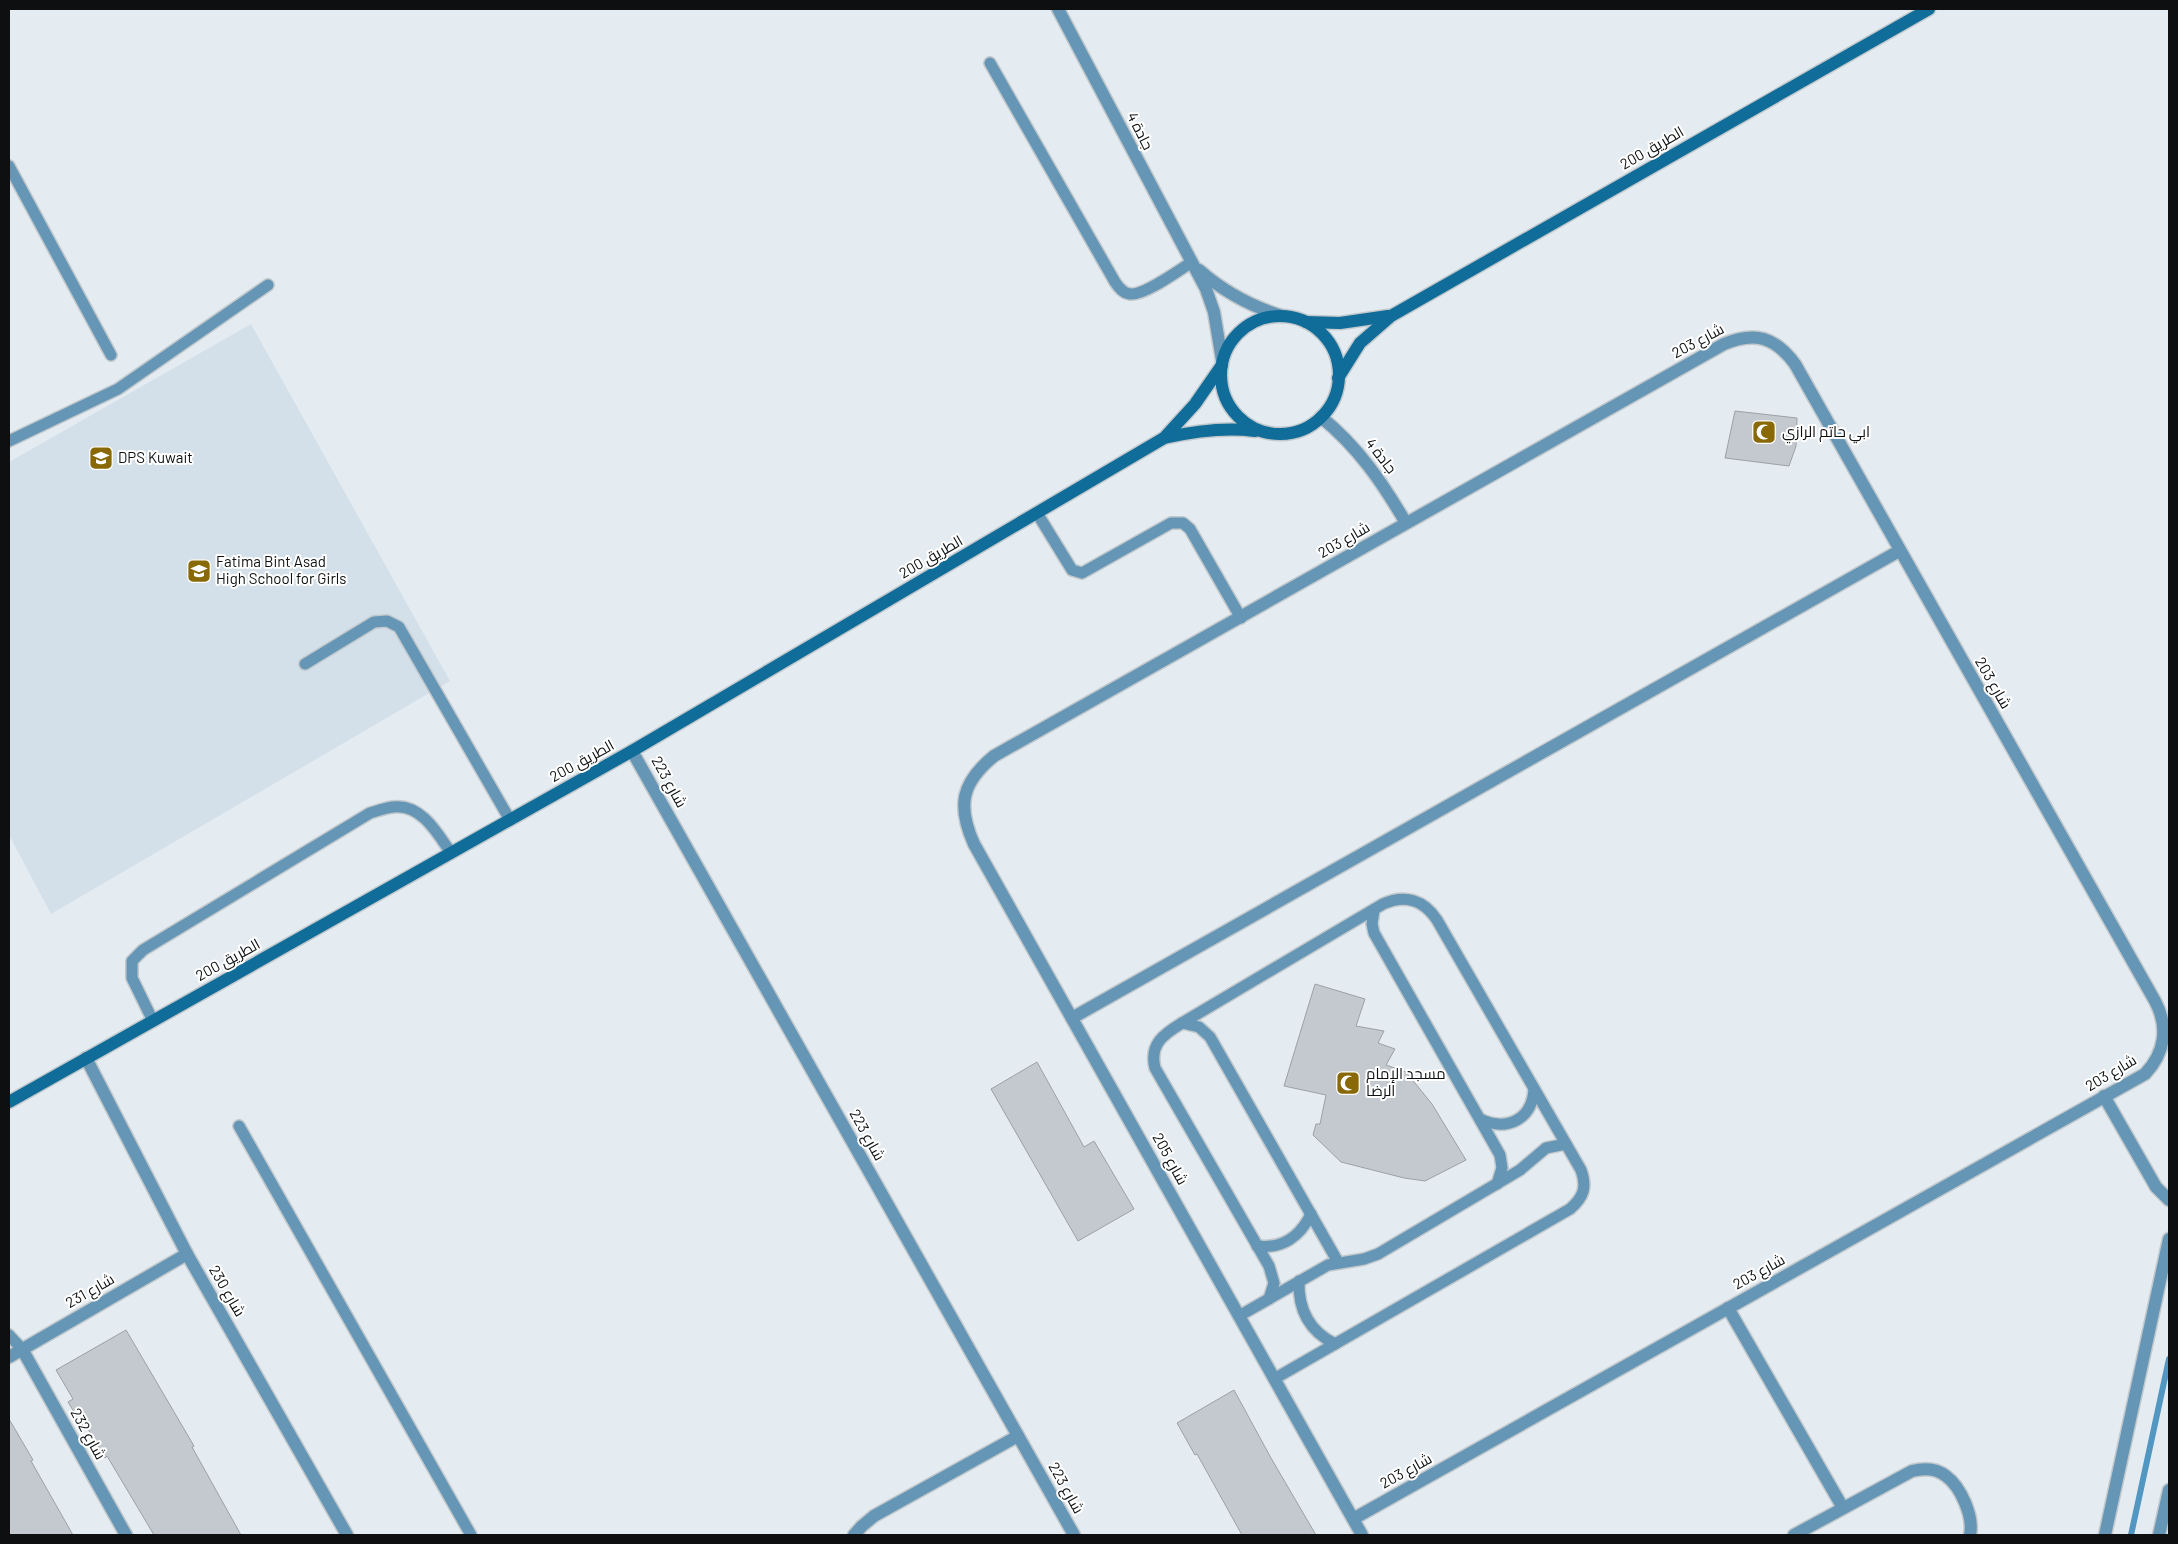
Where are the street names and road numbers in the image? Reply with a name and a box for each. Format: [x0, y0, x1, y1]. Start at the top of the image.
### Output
street label: جادة 4 [1124, 109, 1158, 152]
street label: الطريق 200 [1616, 122, 1688, 174]
street label: شارع 203 [1668, 319, 1728, 364]
street label: جادة 4 [1362, 434, 1401, 477]
street label: شارع 203 [1315, 517, 1374, 564]
street label: الطريق 200 [895, 531, 967, 583]
street label: شارع 203 [1969, 654, 2016, 713]
street label: الطريق 200 [546, 735, 618, 787]
street label: شارع 223 [646, 753, 691, 812]
street label: الطريق 200 [192, 934, 264, 986]
street label: شارع 203 [2082, 1050, 2141, 1097]
street label: شارع 223 [844, 1106, 889, 1165]
street label: شارع 205 [1147, 1130, 1192, 1189]
street label: شارع 203 [1730, 1250, 1789, 1295]
street label: شارع 230 [203, 1262, 250, 1321]
street label: شارع 231 [62, 1269, 118, 1314]
street label: شارع 232 [65, 1405, 110, 1464]
street label: شارع 203 [1377, 1449, 1436, 1494]
street label: شارع 223 [1043, 1459, 1088, 1518]

